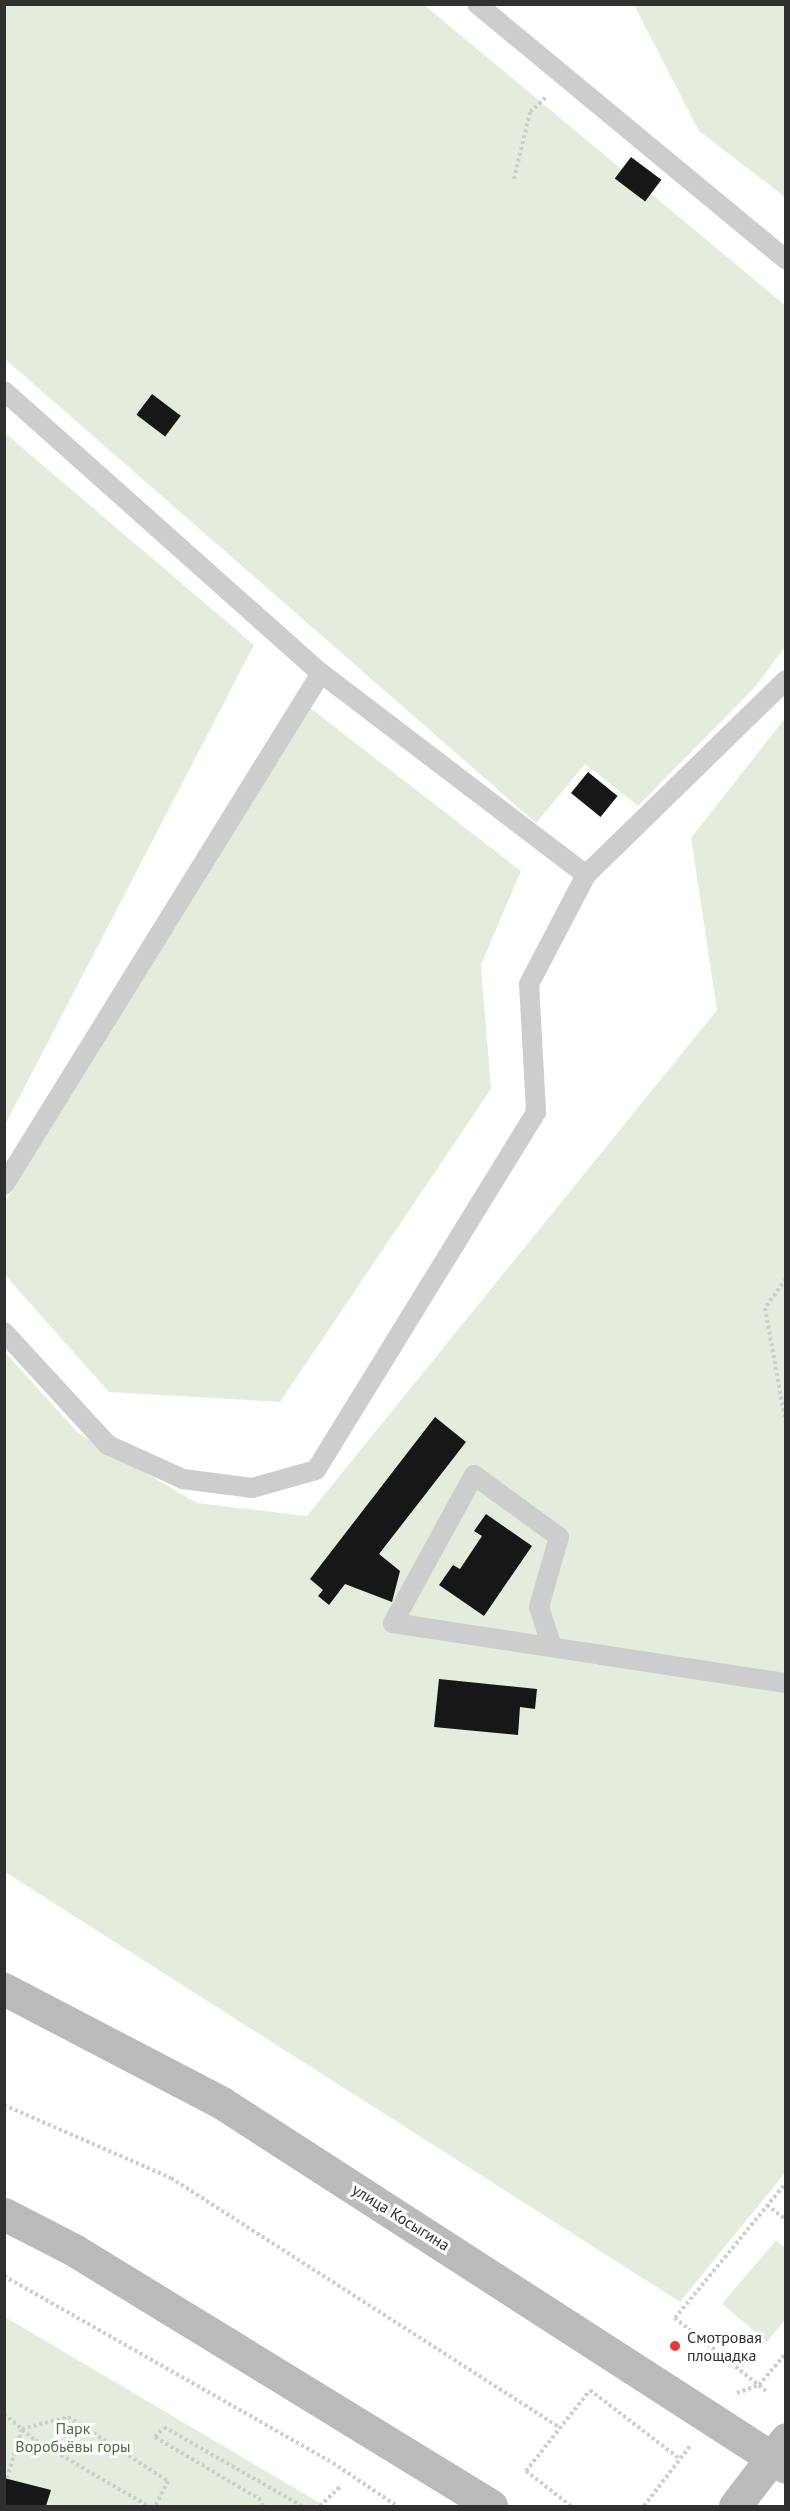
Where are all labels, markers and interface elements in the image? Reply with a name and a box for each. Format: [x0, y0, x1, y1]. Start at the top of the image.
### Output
street label: улица Косыгина [349, 2179, 453, 2255]
place label: Смотровая площадка [687, 2327, 762, 2365]
marker: Смотровая площадка [668, 2339, 682, 2353]
park label: Парк Воробьёвы горы [15, 2418, 131, 2456]

